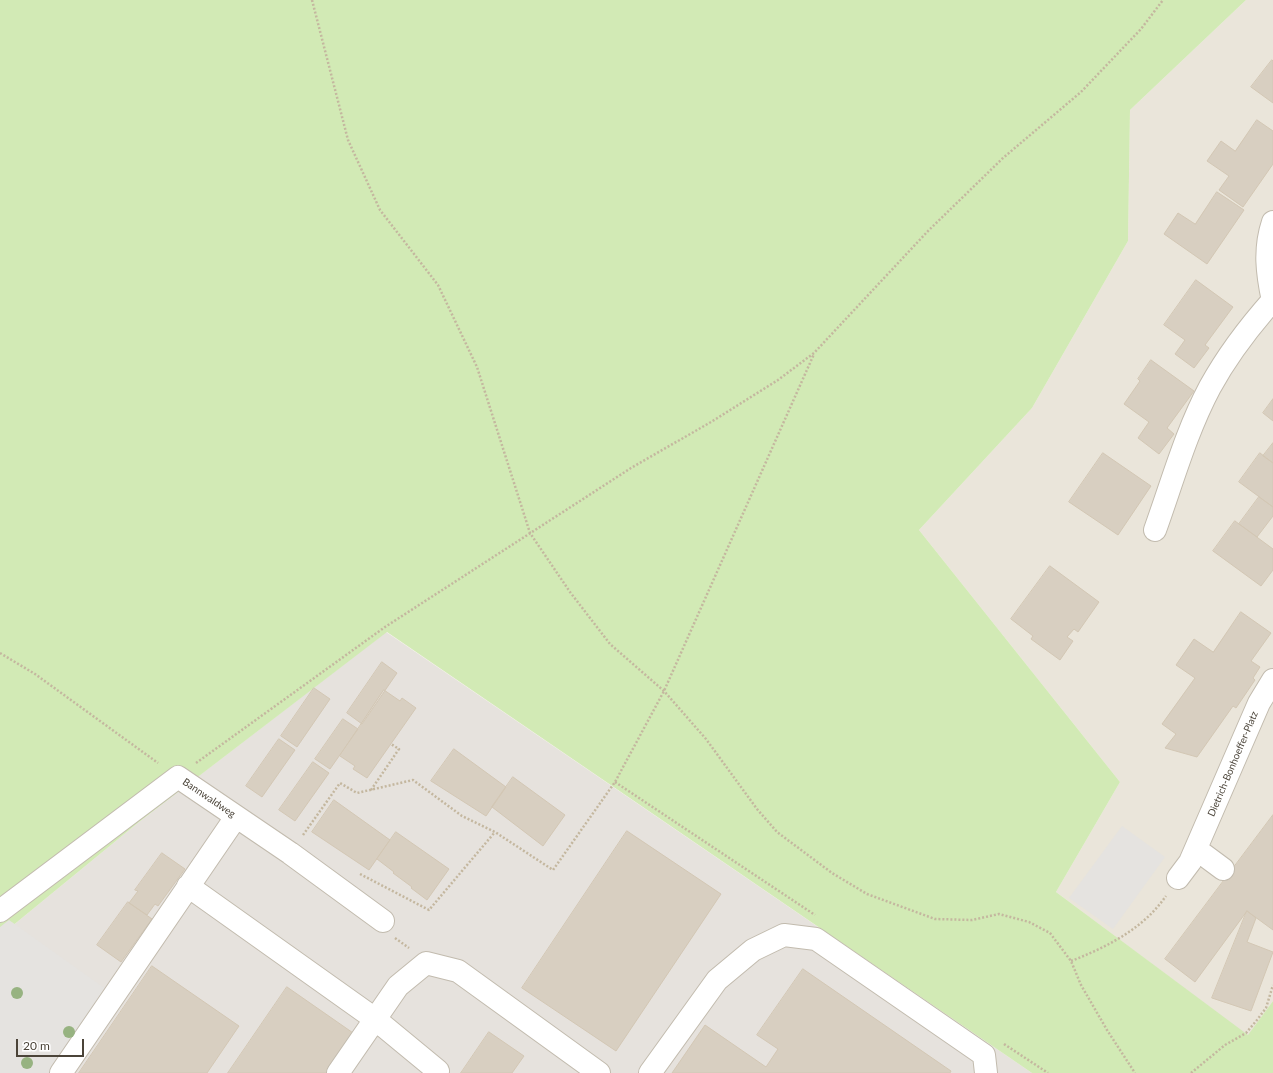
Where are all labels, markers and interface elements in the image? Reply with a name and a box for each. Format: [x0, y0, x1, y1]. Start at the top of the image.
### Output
street label: Dietrich-Bonhoeffer-Platz [1205, 710, 1261, 818]
street label: Bannwaldweg [180, 776, 238, 820]
scale bar [18, 1031, 86, 1057]
text: 20 m [23, 1038, 50, 1053]

